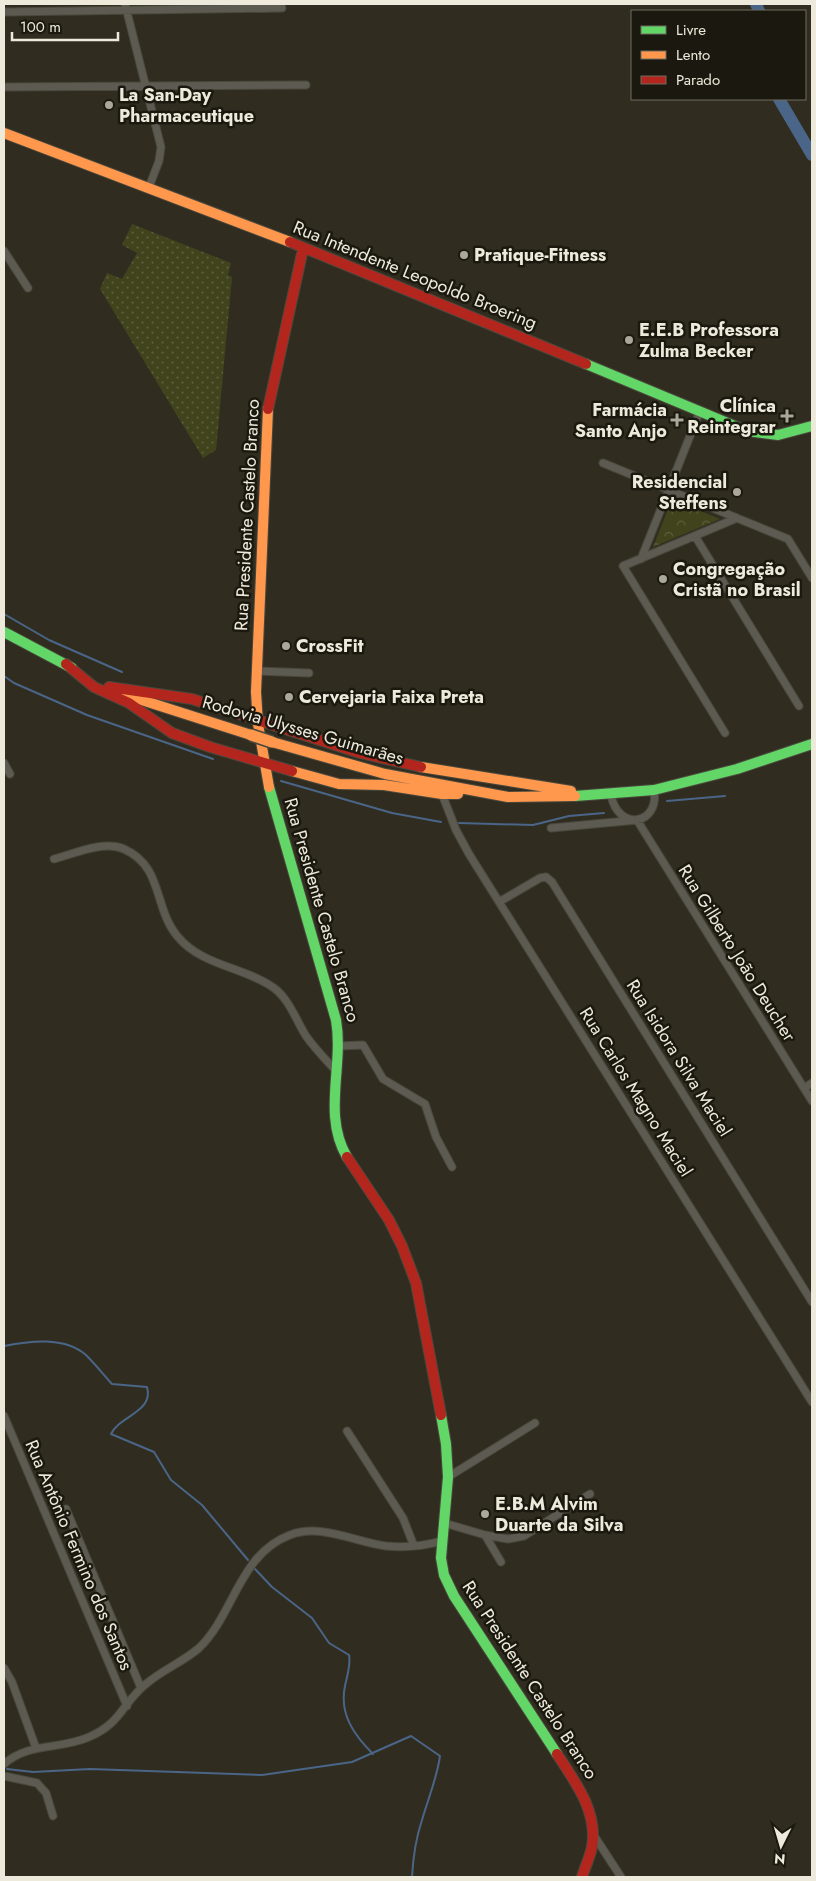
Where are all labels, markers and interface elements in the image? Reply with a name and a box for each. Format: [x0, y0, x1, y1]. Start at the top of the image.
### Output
scale bar [12, 10, 119, 42]
legend [631, 10, 806, 100]
text: 100 m [20, 16, 61, 38]
text: Livre [676, 19, 706, 41]
text: Lento [676, 44, 710, 66]
text: Parado [676, 69, 720, 91]
place label: La San-Day Pharmaceutique [119, 82, 254, 129]
marker: La San-Day Pharmaceutique [103, 99, 115, 111]
street label: Rua Intendente Leopoldo Broering [289, 214, 541, 336]
place label: Pratique-Fitness [474, 242, 606, 268]
marker: Pratique-Fitness [458, 249, 470, 261]
place label: E.E.B Professora Zulma Becker [639, 317, 779, 364]
marker: E.E.B Professora Zulma Becker [623, 334, 635, 346]
place label: Clínica Reintegrar [687, 393, 777, 440]
place label: Farmácia Santo Anjo [575, 397, 667, 444]
street label: Rua Presidente Castelo Branco [228, 398, 266, 632]
marker: Clínica Reintegrar [780, 409, 794, 423]
marker: Farmácia Santo Anjo [671, 414, 683, 426]
place label: Residencial Steffens [632, 469, 727, 516]
marker: Residencial Steffens [731, 486, 743, 498]
place label: Congregação Cristã no Brasil [673, 556, 801, 603]
marker: Congregação Cristã no Brasil [657, 573, 669, 585]
place label: CrossFit [296, 633, 364, 659]
marker: CrossFit [280, 640, 292, 652]
place label: Cervejaria Faixa Preta [299, 684, 484, 710]
street label: Rodovia Ulysses Guimarães [199, 689, 407, 771]
marker: Cervejaria Faixa Preta [283, 691, 295, 703]
street label: Rua Presidente Castelo Branco [278, 795, 367, 1025]
street label: Rua Gilberto João Deucher [672, 860, 803, 1047]
street label: Rua Isidora Silva Maciel [620, 974, 738, 1142]
street label: Rua Carlos Magno Maciel [573, 1002, 699, 1182]
street label: Rua Antônio Fermino dos Santos [19, 1436, 139, 1674]
place label: E.B.M Alvim Duarte da Silva [495, 1491, 624, 1538]
marker: E.B.M Alvim Duarte da Silva [479, 1508, 491, 1520]
street label: Rua Presidente Castelo Branco [456, 1576, 604, 1785]
north arrow [756, 1821, 806, 1871]
text: N [773, 1849, 786, 1869]

